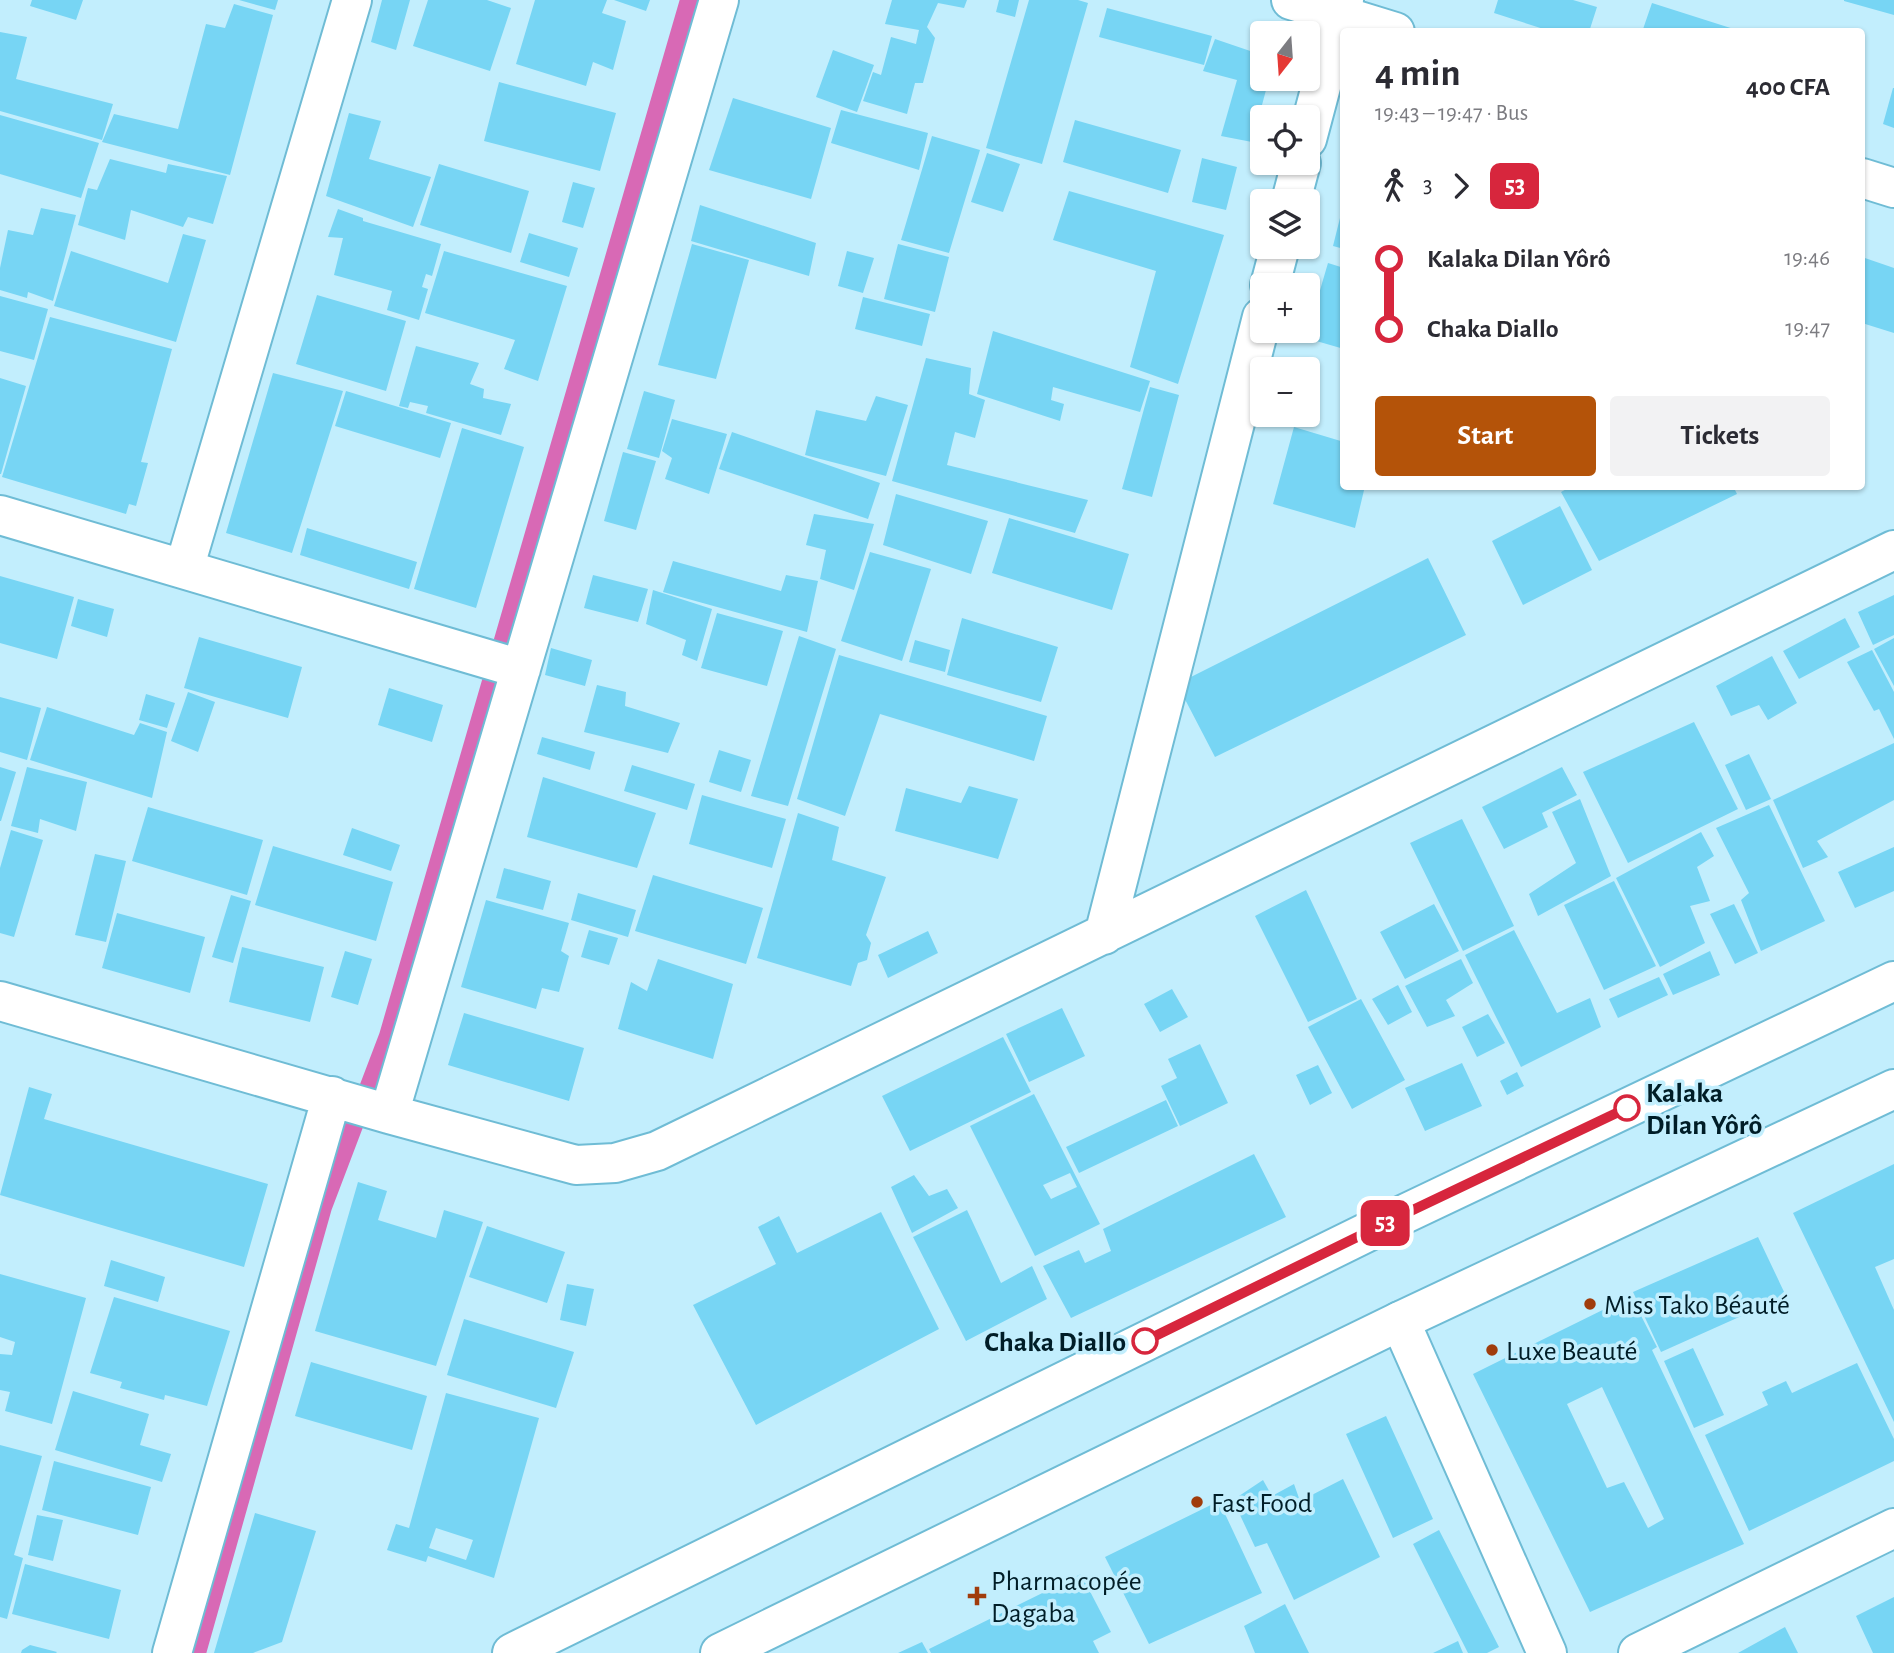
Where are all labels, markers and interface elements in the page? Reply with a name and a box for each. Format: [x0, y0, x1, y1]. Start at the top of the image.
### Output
north arrow [1250, 21, 1320, 91]
map controls [1250, 21, 1320, 427]
text: 4 min [1375, 55, 1461, 93]
text: 400 CFA [1746, 74, 1830, 100]
text: 19:43 – 19:47 · Bus [1375, 102, 1528, 125]
button: locate [1250, 105, 1320, 175]
icon: walk [1375, 167, 1413, 205]
icon: forward [1442, 167, 1480, 205]
text: 3 [1423, 174, 1432, 197]
text: 53 [1504, 174, 1525, 198]
button: layers [1250, 189, 1320, 259]
text: Kalaka Dilan Yôrô [1427, 246, 1611, 272]
text: 19:46 [1784, 247, 1830, 270]
button: + [1250, 273, 1320, 343]
text: Chaka Diallo [1427, 316, 1559, 342]
text: 19:47 [1785, 317, 1830, 340]
button: − [1250, 357, 1320, 427]
button: Start [1375, 396, 1596, 476]
button: Tickets [1610, 396, 1830, 476]
place label: Kalaka Dilan Yôrô [1646, 1080, 1762, 1140]
marker: Kalaka Dilan Yôrô [1614, 1095, 1640, 1121]
line badge: 53 [1354, 1200, 1416, 1246]
text: 53 [1375, 1211, 1395, 1235]
place label: Miss Tako Béauté [1604, 1292, 1790, 1320]
marker: Miss Tako Béauté [1582, 1296, 1598, 1312]
marker: Chaka Diallo [1132, 1328, 1158, 1354]
place label: Chaka Diallo [984, 1329, 1126, 1357]
place label: Luxe Beauté [1506, 1338, 1638, 1366]
marker: Luxe Beauté [1484, 1342, 1500, 1358]
place label: Fast Food [1211, 1490, 1312, 1518]
marker: Fast Food [1189, 1494, 1205, 1510]
place label: Pharmacopée Dagaba [991, 1568, 1142, 1628]
marker: Pharmacopée Dagaba [969, 1588, 985, 1604]

